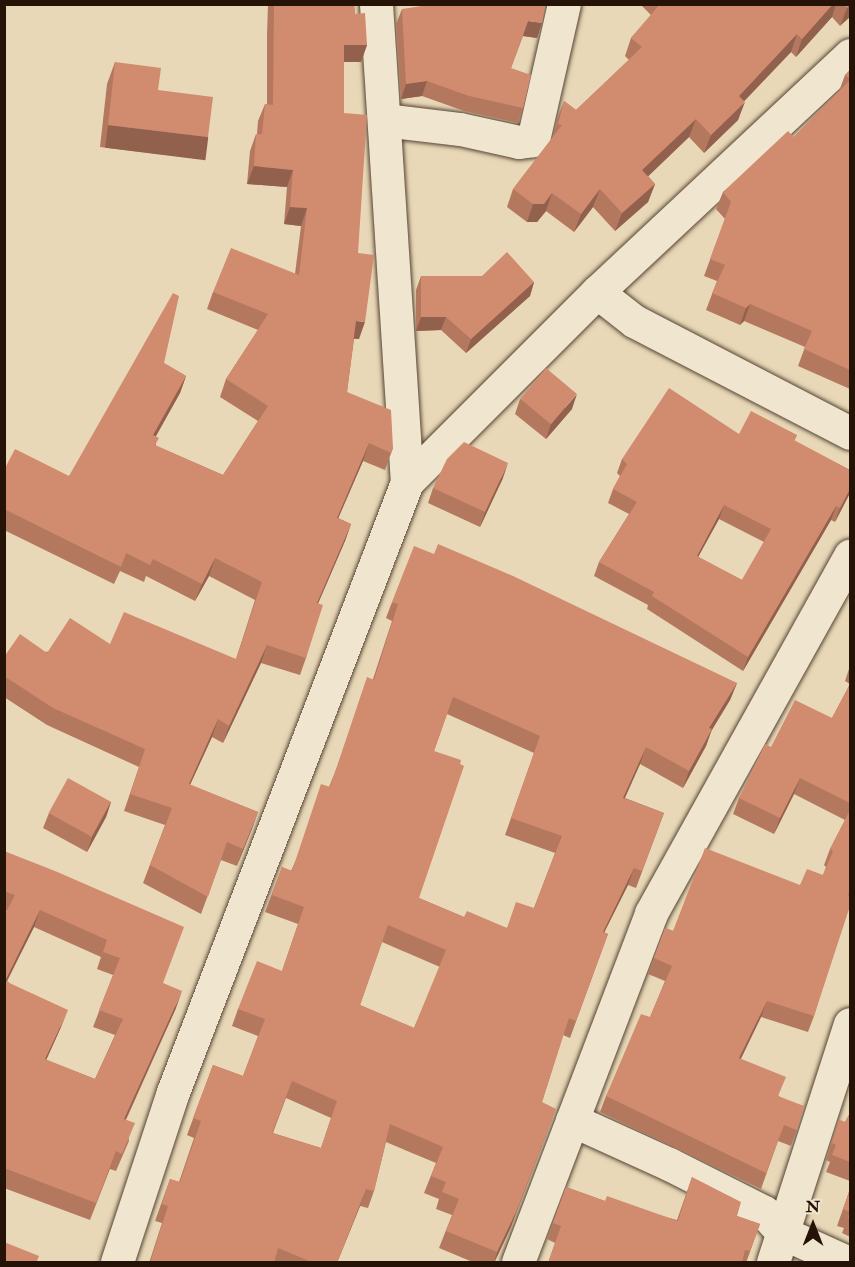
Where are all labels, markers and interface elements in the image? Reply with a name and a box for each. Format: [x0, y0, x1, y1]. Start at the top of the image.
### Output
north arrow [783, 1195, 843, 1255]
text: N [806, 1197, 820, 1217]

